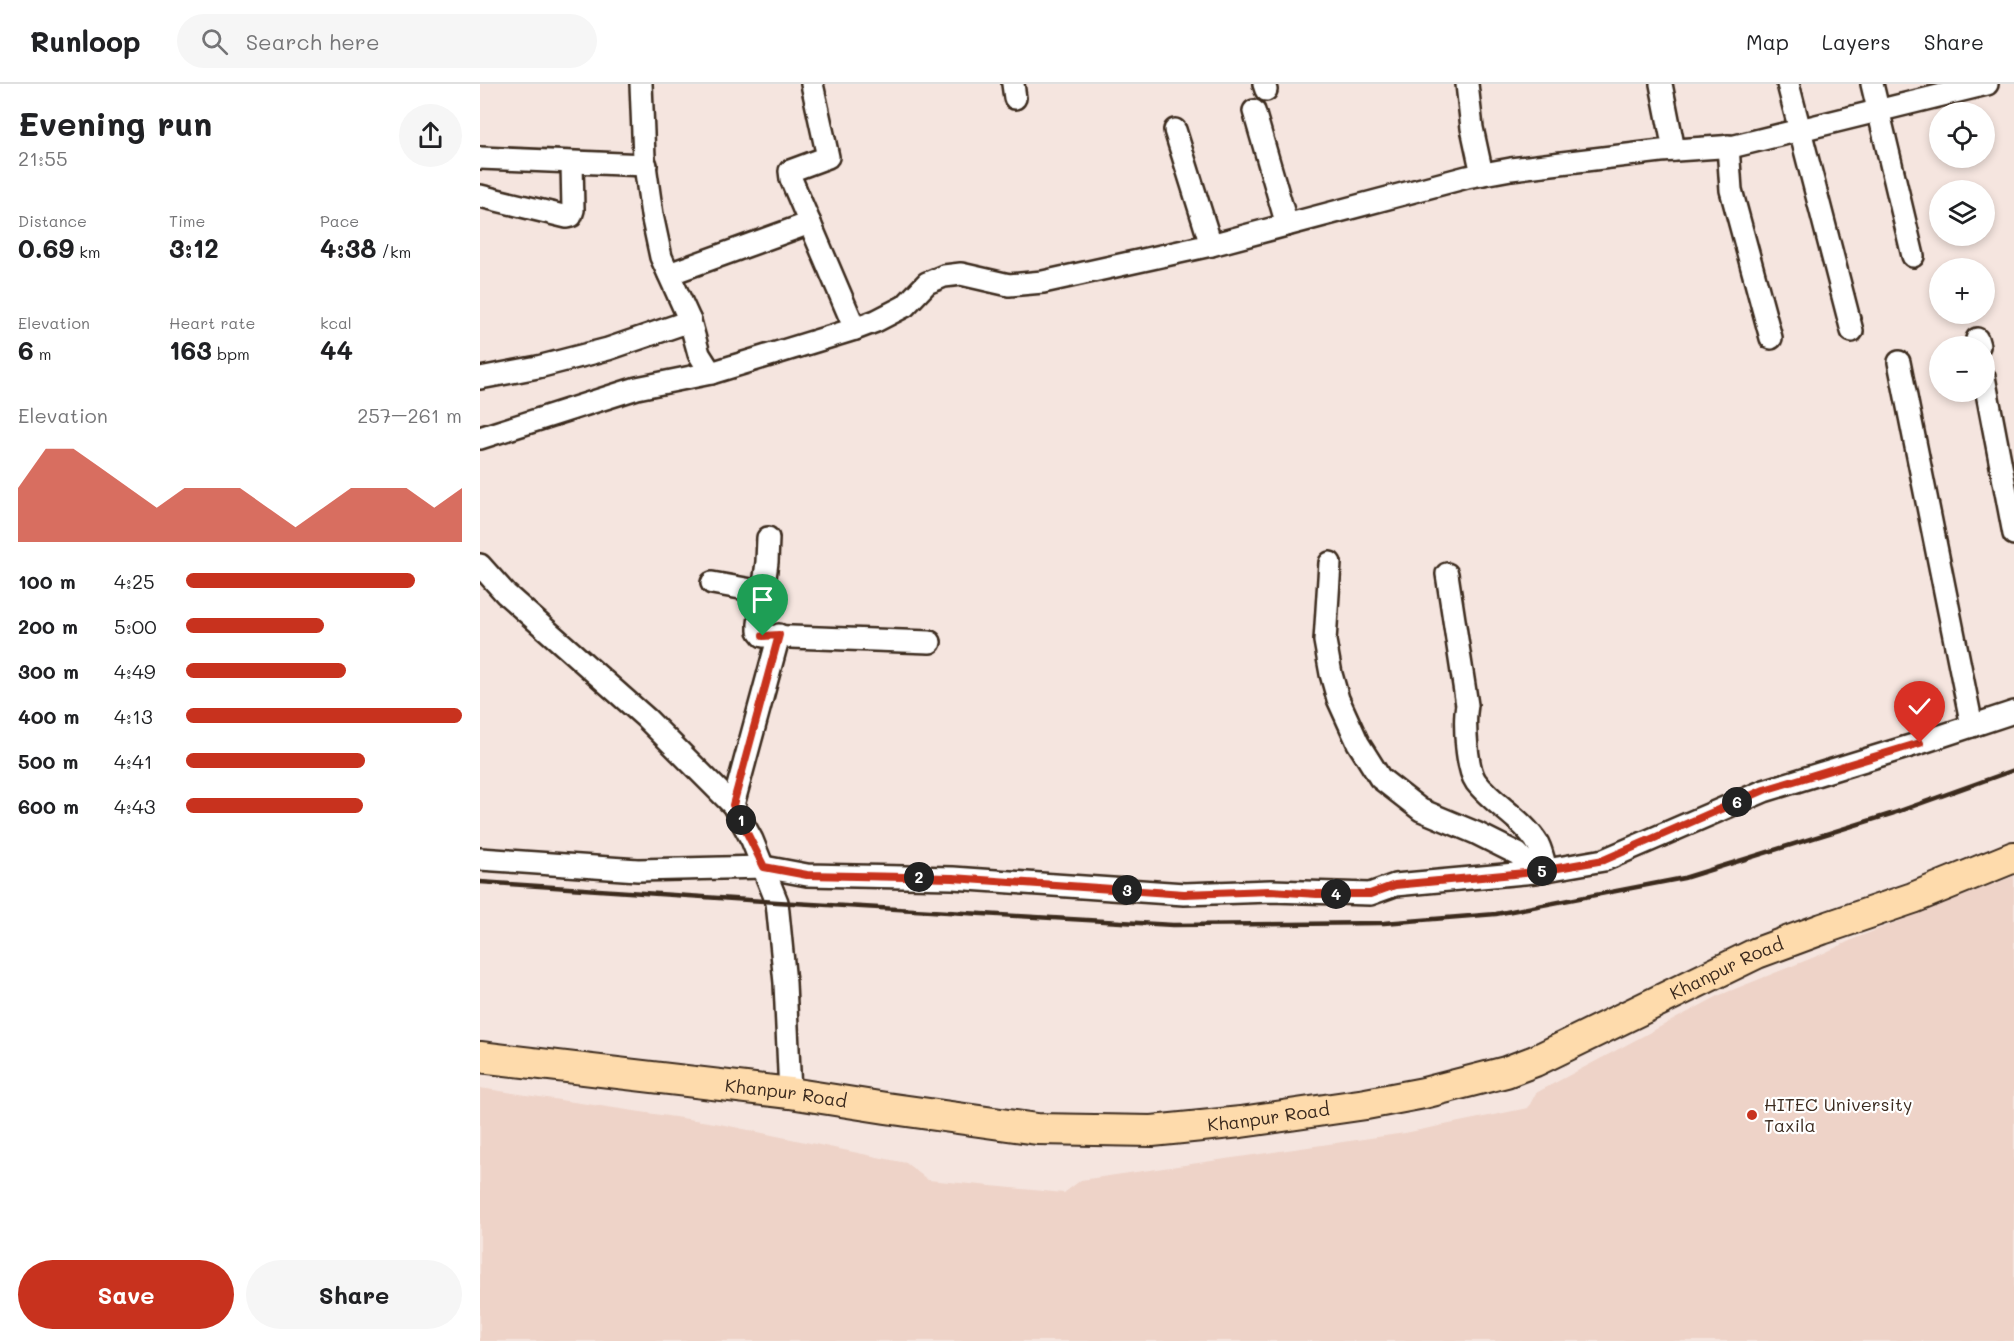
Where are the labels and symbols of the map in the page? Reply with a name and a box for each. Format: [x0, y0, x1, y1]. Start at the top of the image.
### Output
pin [737, 574, 788, 636]
pin [1894, 681, 1945, 743]
pin: 6 [1722, 787, 1752, 817]
pin: 1 [726, 805, 756, 835]
pin: 5 [1527, 856, 1557, 886]
pin: 2 [904, 862, 934, 892]
pin: 3 [1112, 875, 1142, 905]
pin: 4 [1321, 879, 1351, 909]
street label: Khanpur Road [1665, 931, 1787, 1005]
street label: Khanpur Road [724, 1073, 849, 1113]
place label: HITEC University Taxila [1764, 1092, 1912, 1137]
street label: Khanpur Road [1206, 1096, 1331, 1136]
marker: HITEC University Taxila [1745, 1108, 1759, 1122]

